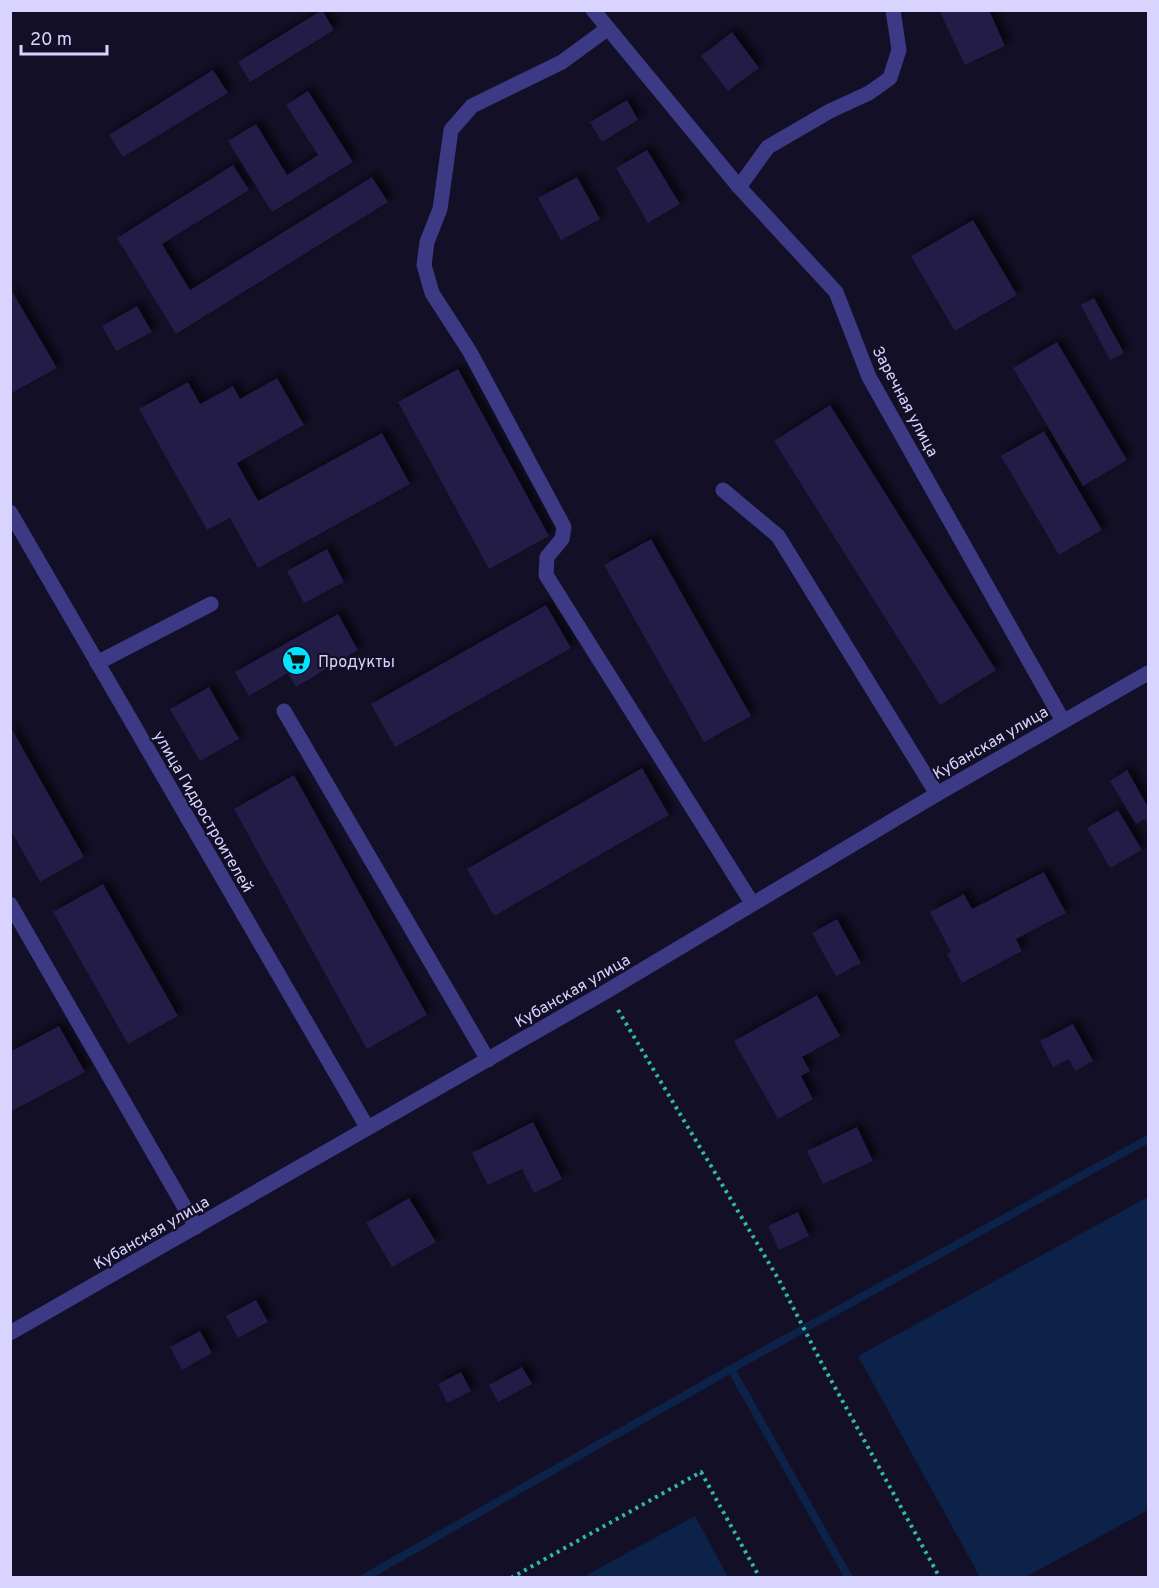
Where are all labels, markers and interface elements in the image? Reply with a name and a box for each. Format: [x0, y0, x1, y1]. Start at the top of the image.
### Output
scale bar [21, 18, 106, 56]
text: 20 m [30, 29, 72, 52]
street label: Заречная улица [867, 343, 942, 461]
supermarket icon: Продукты [281, 645, 313, 677]
place label: Продукты [318, 653, 395, 673]
street label: Кубанская улица [930, 703, 1052, 785]
street label: улица Гидростроителей [148, 728, 257, 896]
street label: Кубанская улица [512, 951, 634, 1033]
street label: Кубанская улица [91, 1193, 213, 1275]

